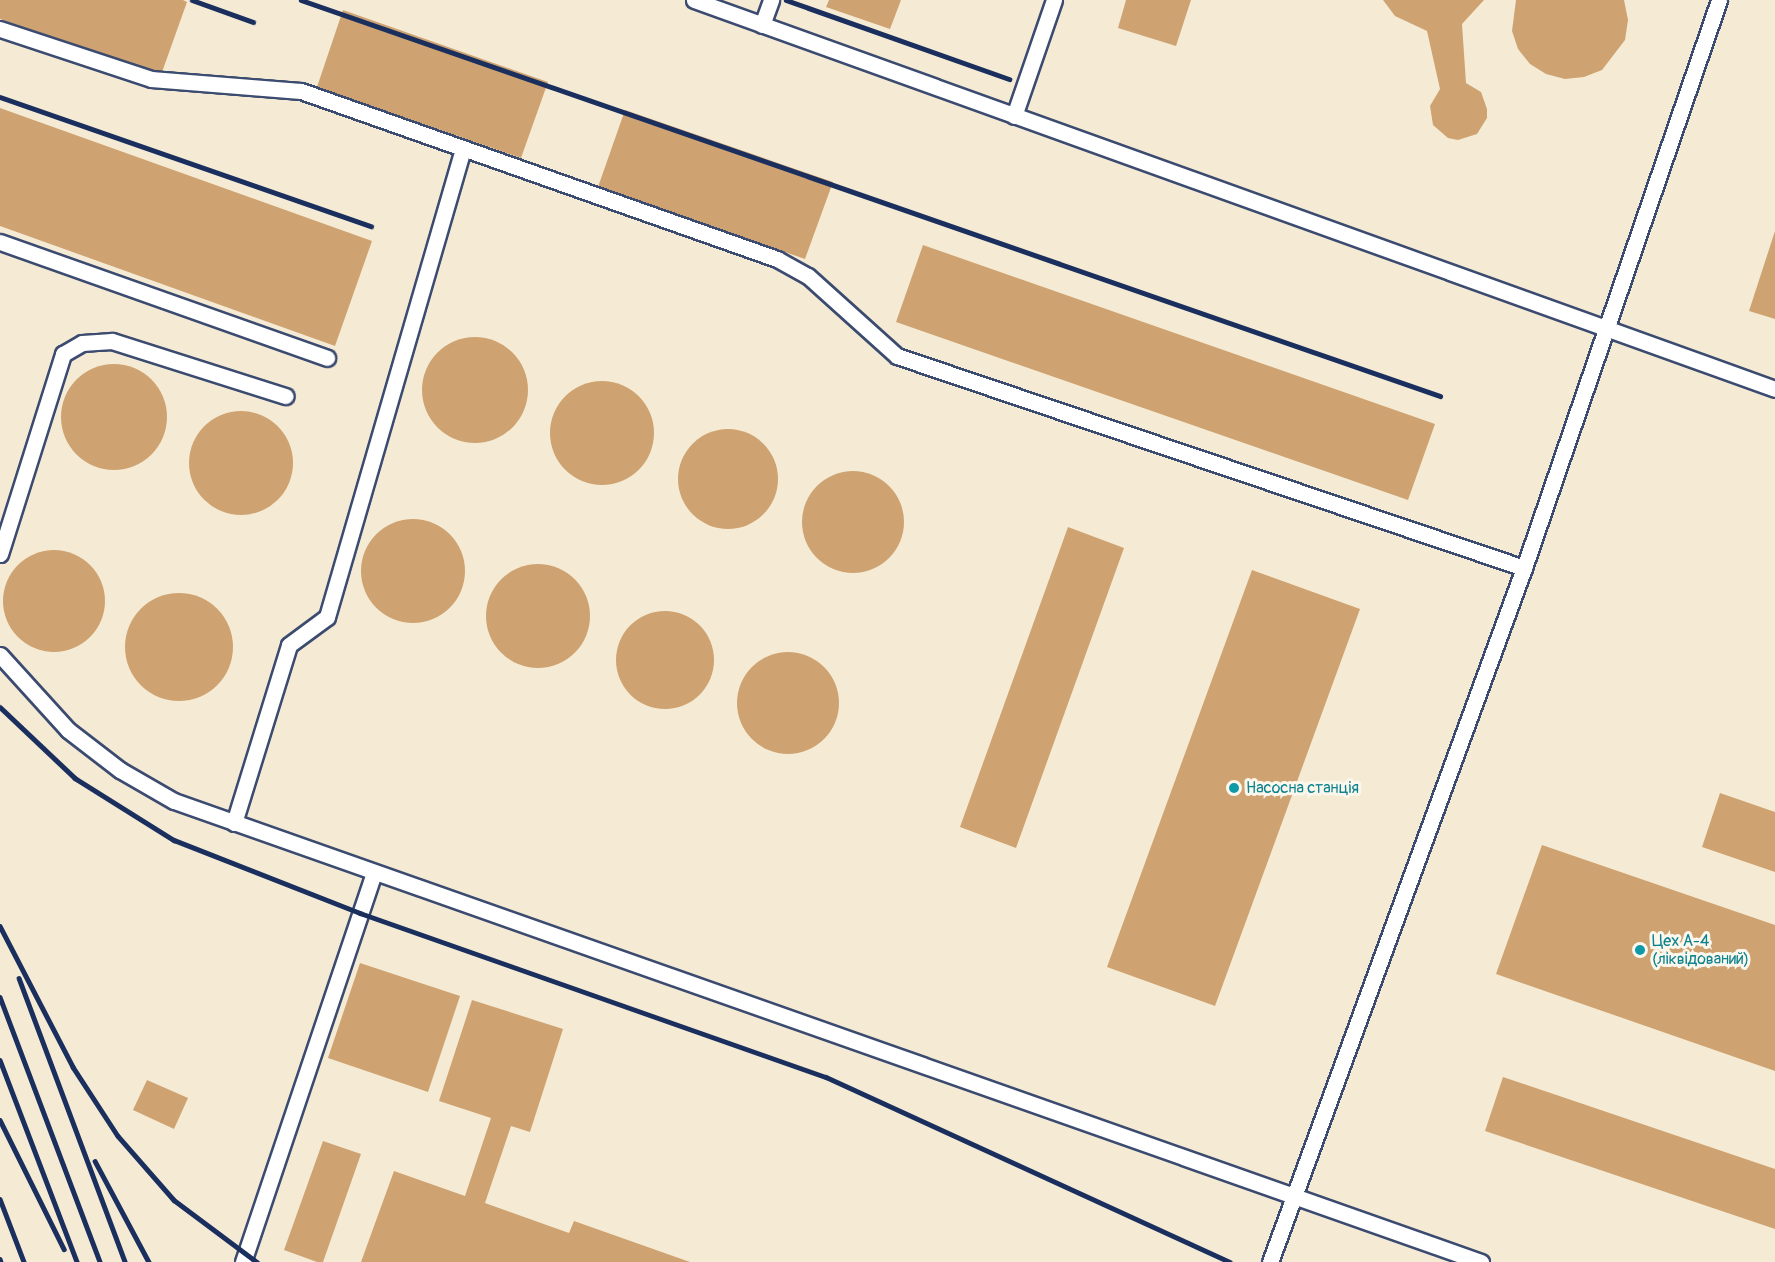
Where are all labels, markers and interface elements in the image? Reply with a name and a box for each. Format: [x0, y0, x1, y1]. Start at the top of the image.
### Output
place label: Насосна станція [1246, 778, 1359, 798]
marker: Насосна станція [1227, 781, 1241, 795]
place label: Цех А-4 (ліквідований) [1652, 931, 1749, 969]
marker: Цех А-4 (ліквідований) [1633, 943, 1647, 957]

